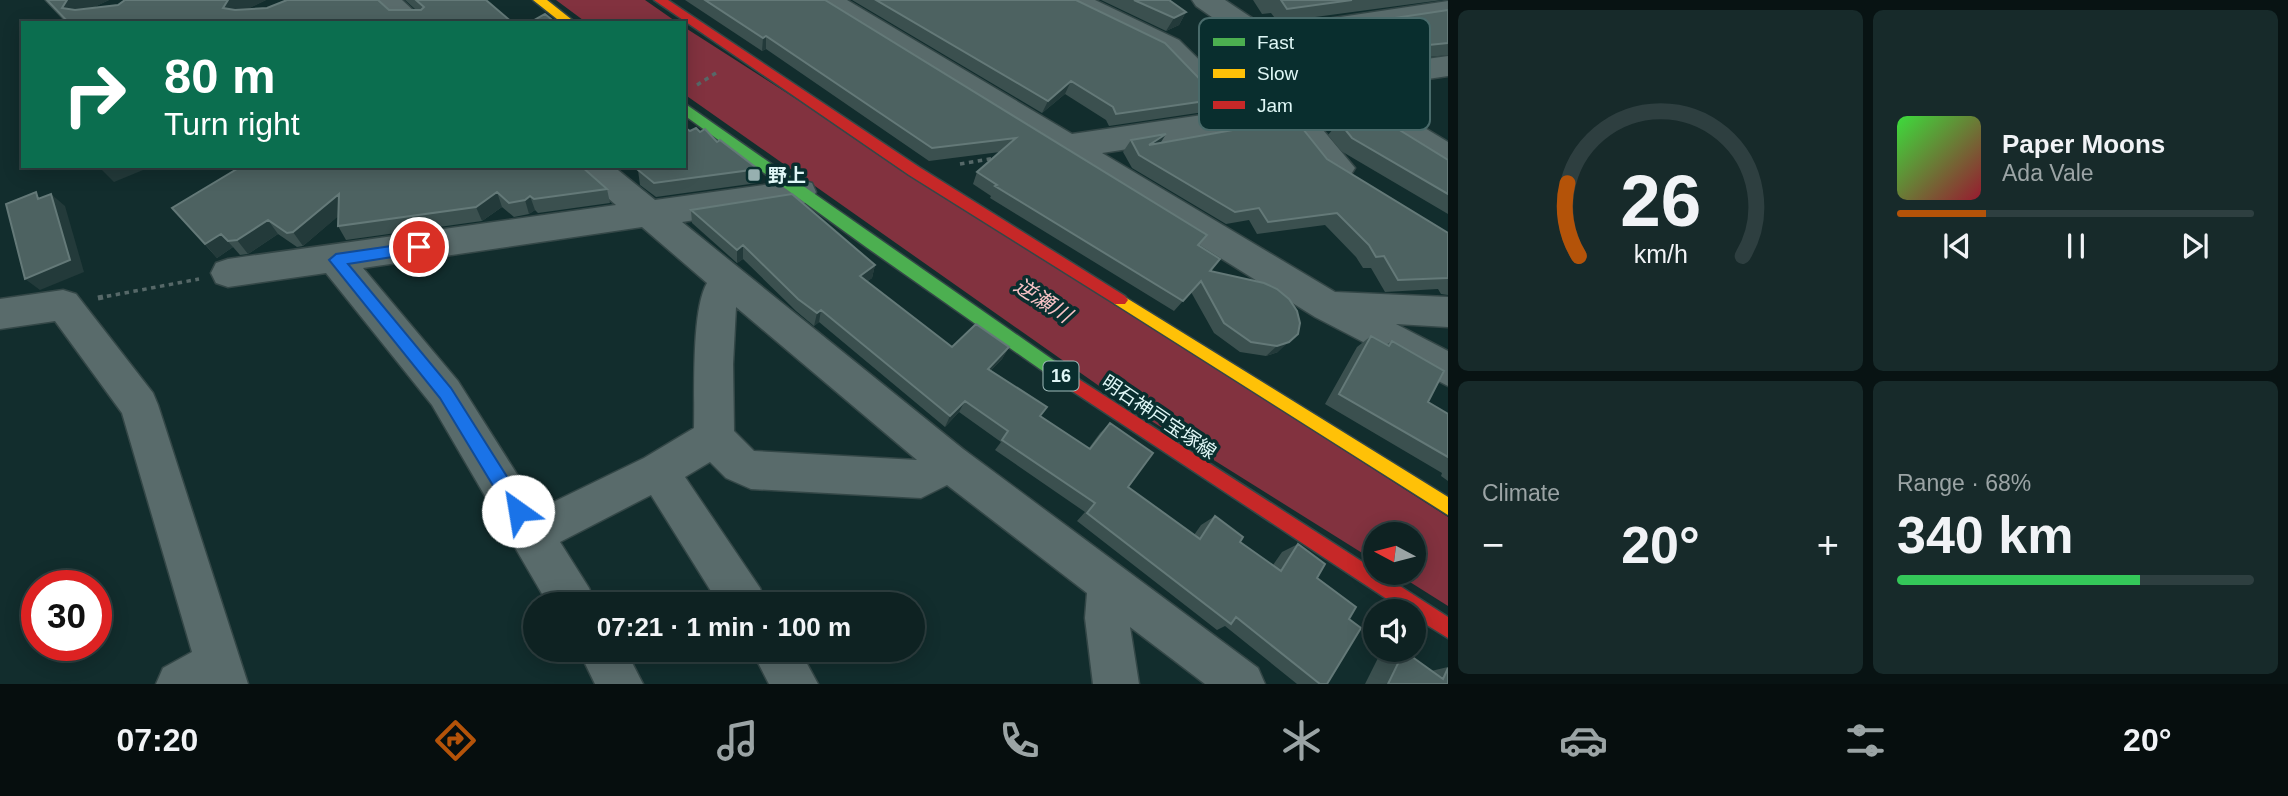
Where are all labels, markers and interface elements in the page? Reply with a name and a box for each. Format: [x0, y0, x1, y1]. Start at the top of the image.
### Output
legend [1199, 18, 1430, 130]
text: Fast [1257, 32, 1295, 53]
icon: right [49, 49, 140, 140]
text: 80 m [164, 49, 276, 103]
text: Slow [1257, 63, 1298, 84]
text: Jam [1257, 95, 1293, 116]
text: Turn right [164, 106, 300, 142]
text: Paper Moons [2002, 129, 2165, 159]
text: Ada Vale [2002, 160, 2094, 186]
text: 26 [1620, 161, 1701, 242]
place label: 野上 [768, 165, 806, 186]
marker: 野上 [746, 167, 762, 183]
pin [389, 217, 449, 277]
icon: previous [1938, 227, 1976, 265]
icon: pause [2057, 227, 2095, 265]
icon: next [2176, 227, 2214, 265]
icon: arrive [400, 228, 438, 266]
text: km/h [1633, 240, 1688, 268]
water label: 逆瀬川 [1010, 273, 1077, 328]
road number: 16 [1044, 362, 1078, 390]
street label: 明石神戸宝塚線 [1098, 371, 1220, 463]
text: Range · 68% [1897, 470, 2031, 496]
position arrow [481, 474, 555, 548]
text: Climate [1482, 480, 1560, 506]
text: 340 km [1897, 506, 2073, 564]
text: 20° [1621, 516, 1700, 574]
north arrow [1363, 522, 1426, 584]
map controls [1363, 522, 1426, 662]
text: − [1482, 524, 1504, 566]
text: + [1817, 524, 1839, 566]
speed limit sign: 30 [21, 570, 112, 661]
button: sound [1363, 599, 1426, 662]
text: 07:21 · 1 min · 100 m [597, 612, 851, 642]
icon: directions [431, 716, 480, 765]
icon: music [713, 716, 762, 765]
icon: phone [995, 716, 1044, 765]
icon: climate [1277, 716, 1326, 765]
icon: car [1559, 716, 1608, 765]
icon: filters [1841, 716, 1890, 765]
text: 07:20 [116, 722, 198, 758]
text: 20° [2123, 722, 2172, 758]

